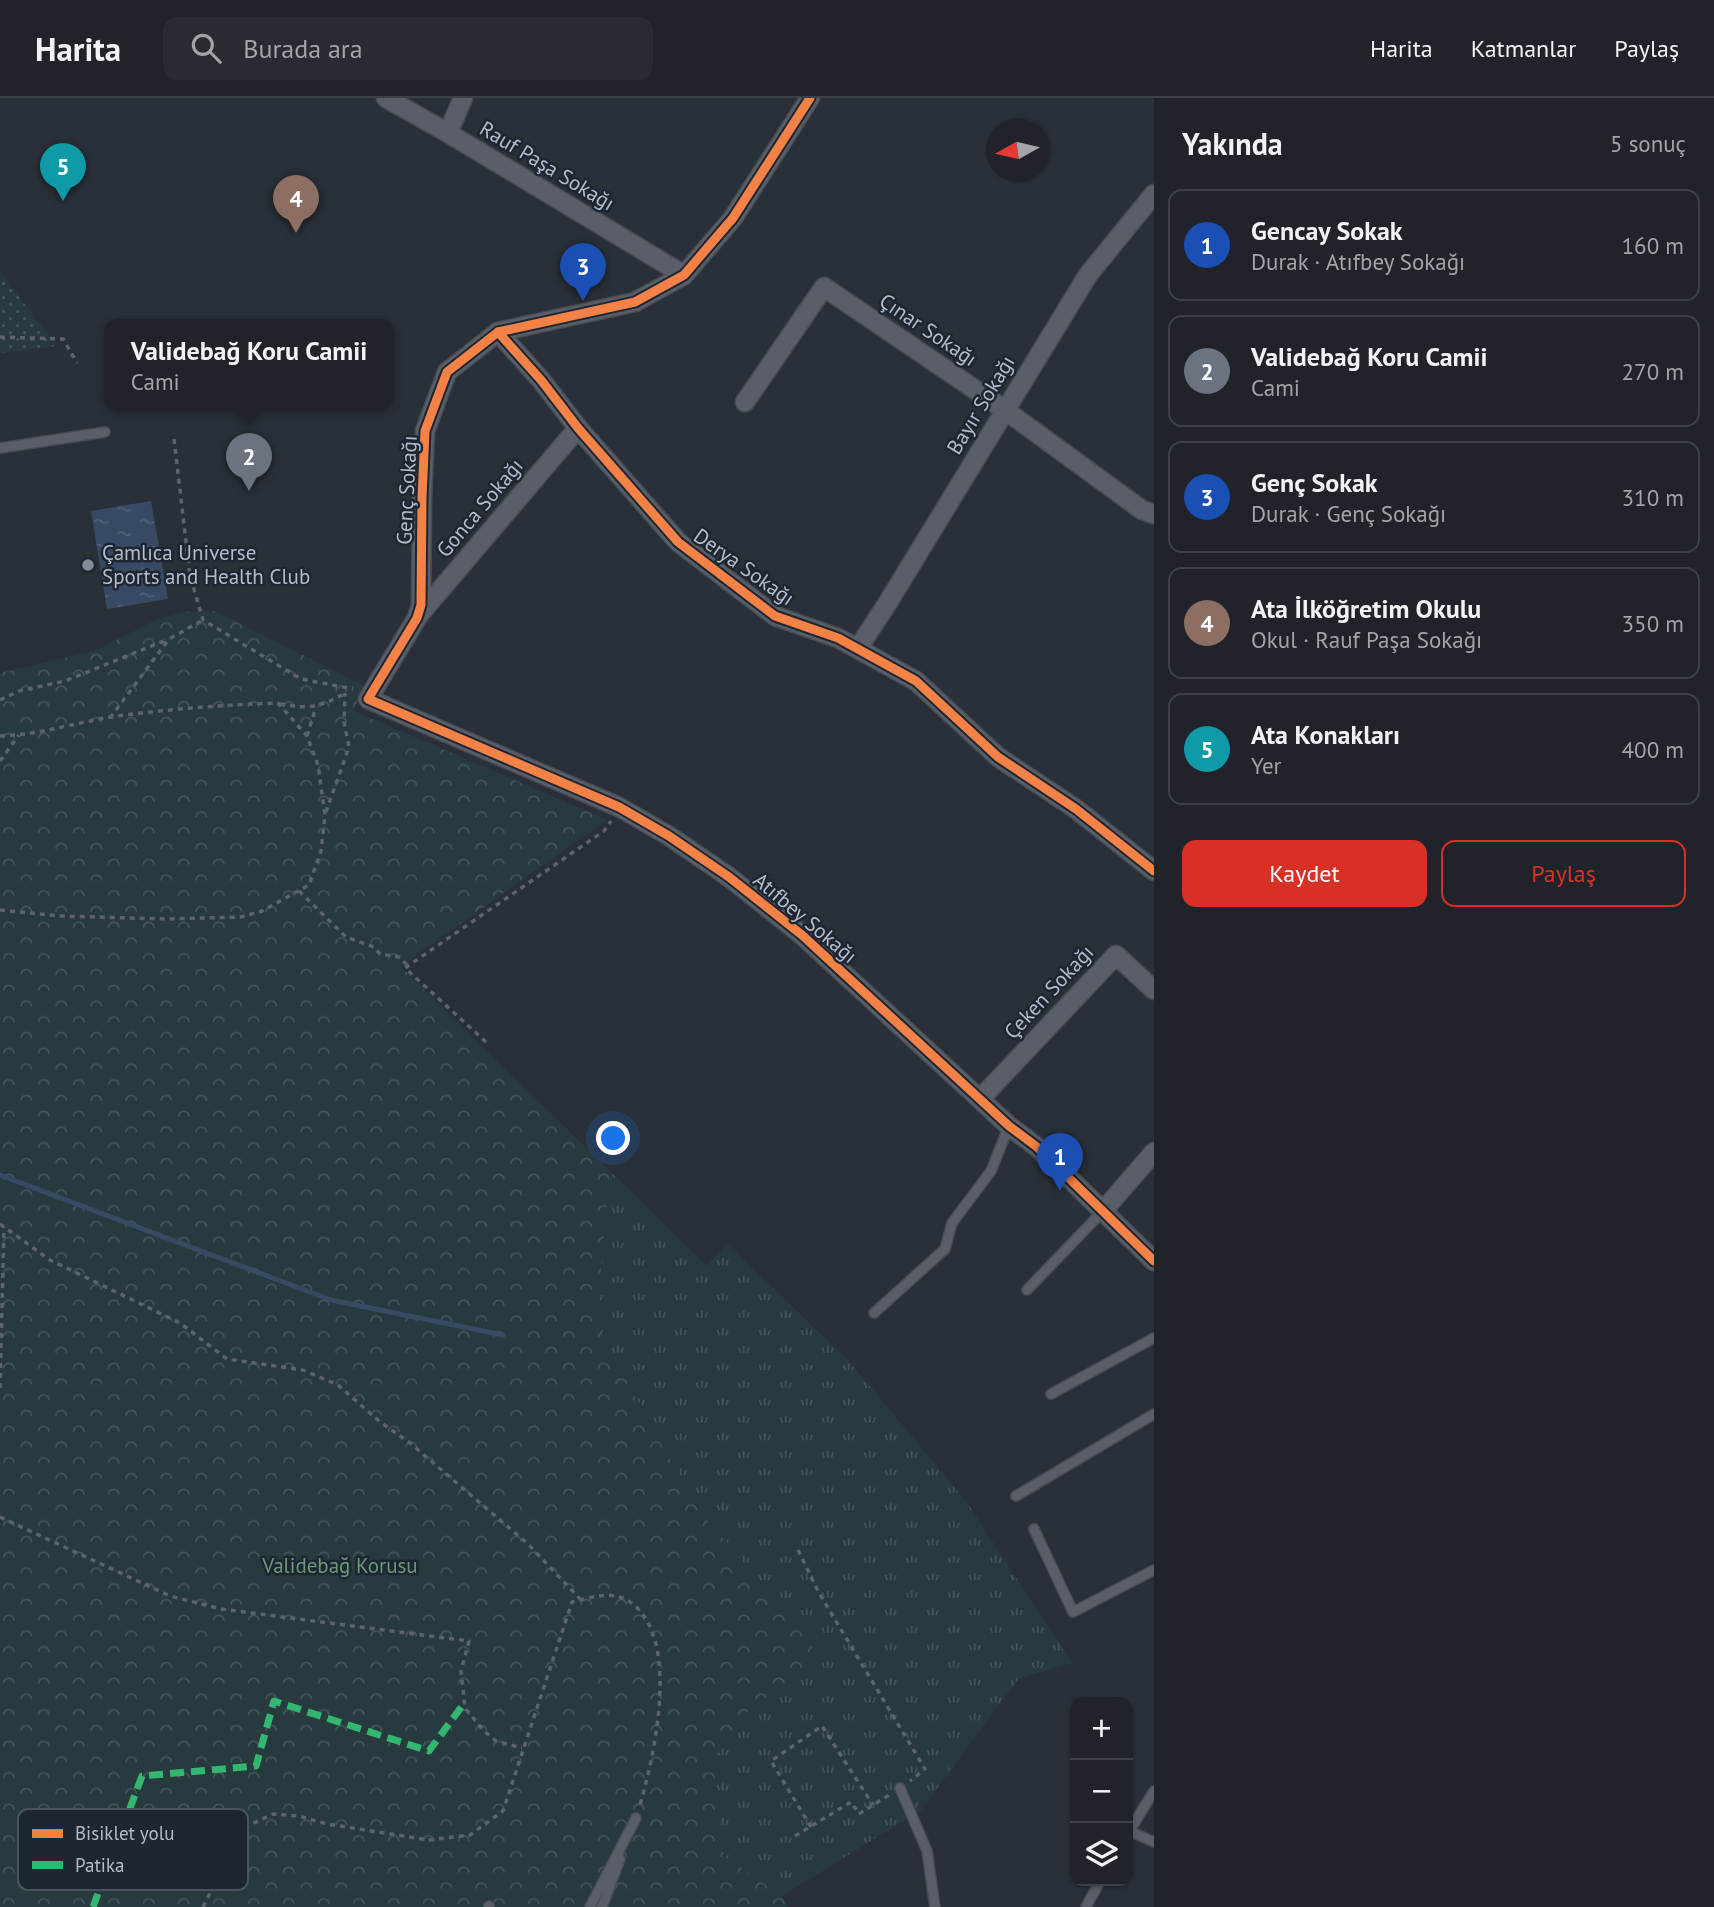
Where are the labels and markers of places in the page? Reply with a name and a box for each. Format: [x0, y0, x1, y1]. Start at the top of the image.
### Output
pin: 5 [40, 143, 86, 201]
pin: 4 [273, 175, 319, 233]
pin: 3 [560, 243, 606, 301]
pin: 2 [226, 433, 272, 491]
place label: Çamlıca Universe Sports and Health Club [102, 539, 310, 590]
marker: Çamlıca Universe Sports and Health Club [80, 557, 96, 573]
pin: 1 [1037, 1133, 1083, 1191]

